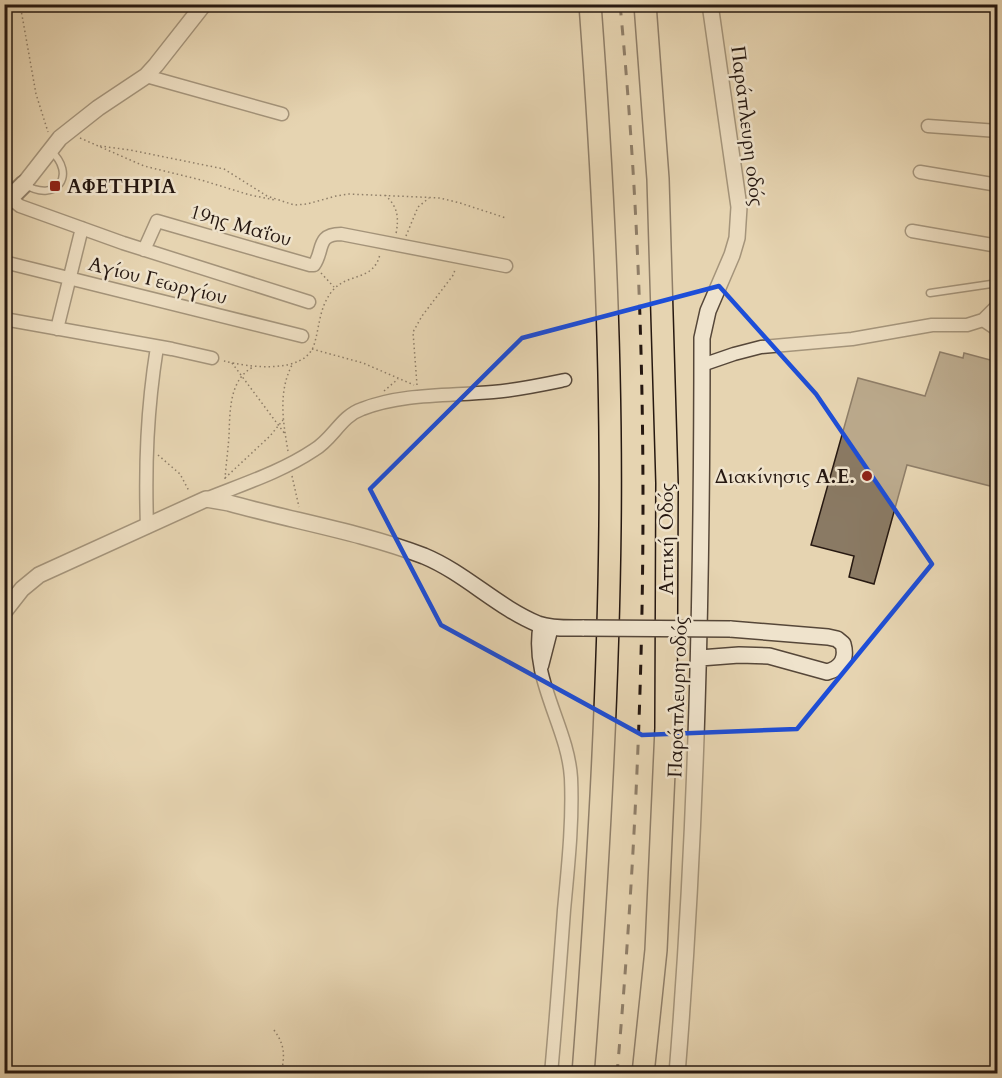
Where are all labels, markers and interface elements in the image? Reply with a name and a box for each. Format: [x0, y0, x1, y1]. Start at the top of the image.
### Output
street label: Παράπλευρη οδός [724, 44, 771, 208]
place label: ΑΦΕΤΗΡΙΑ [67, 173, 176, 200]
marker: ΑΦΕΤΗΡΙΑ [48, 179, 62, 193]
street label: 19ης Μαΐου [187, 198, 295, 253]
street label: Αγίου Γεωργίου [85, 250, 230, 311]
place label: Διακίνησις Α.Ε. [715, 463, 855, 490]
marker: Διακίνησις Α.Ε. [860, 469, 874, 483]
street label: Αττική Οδός [653, 482, 680, 595]
street label: Παράπλευρη οδός [661, 615, 694, 778]

